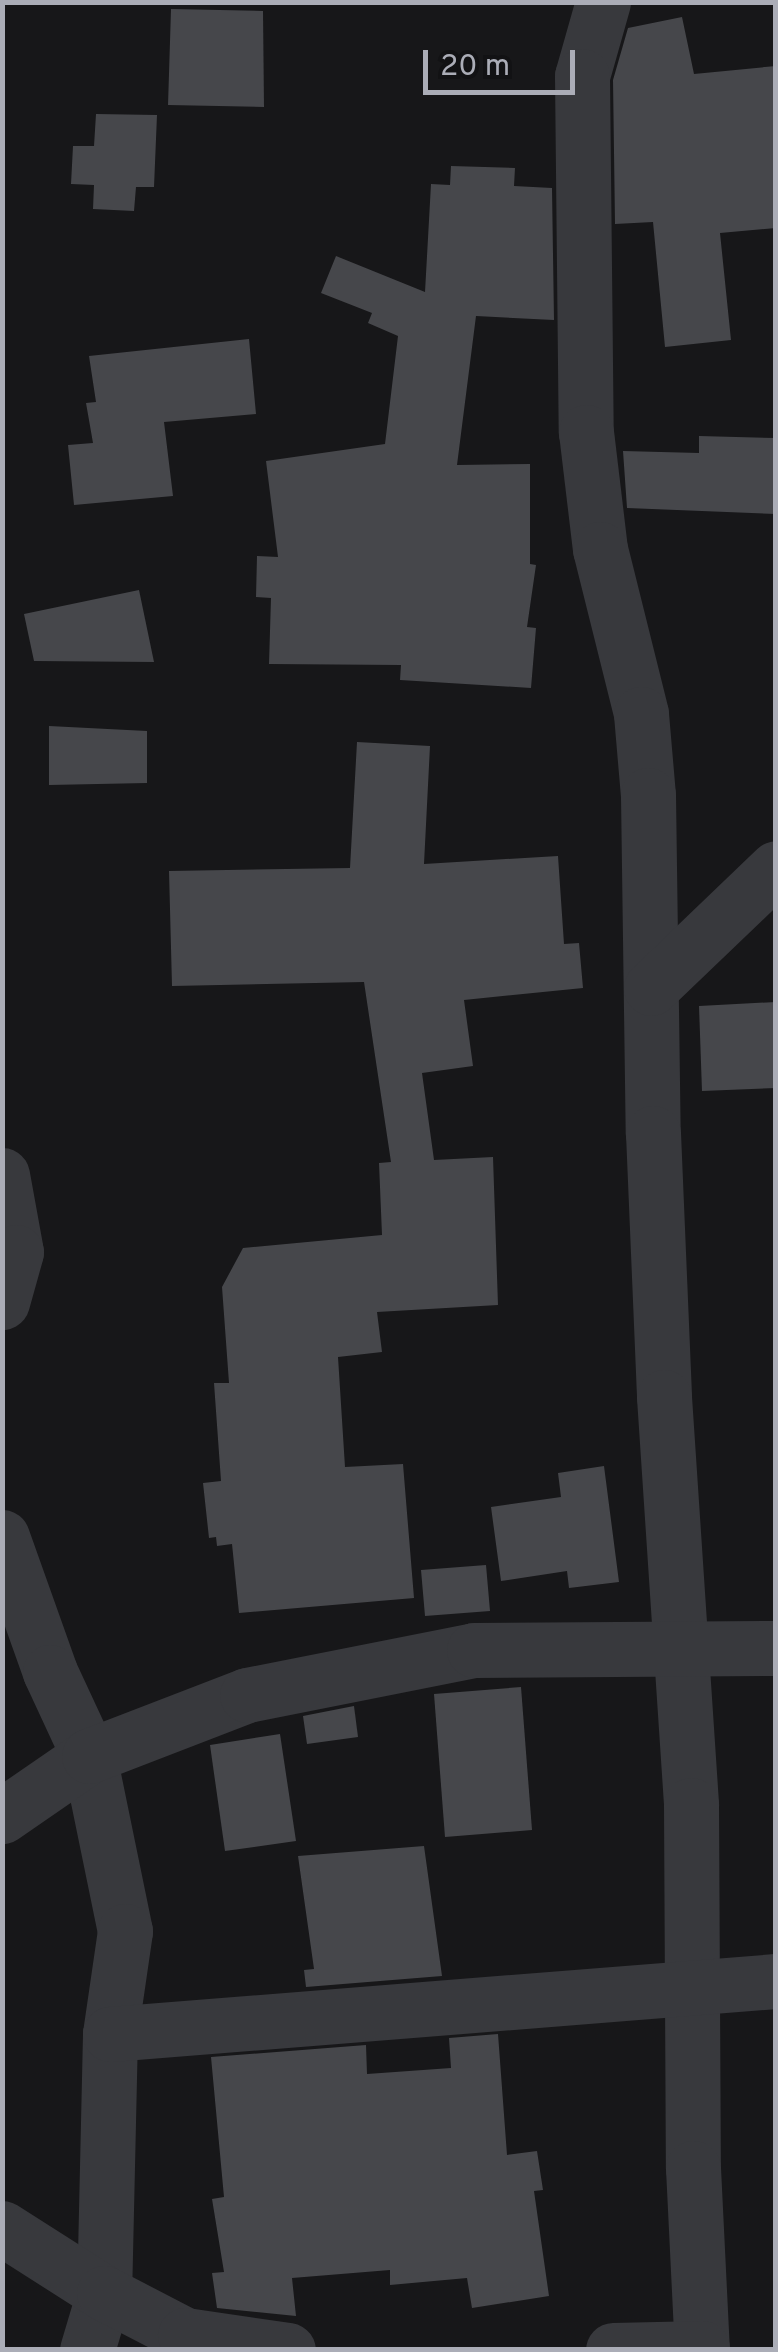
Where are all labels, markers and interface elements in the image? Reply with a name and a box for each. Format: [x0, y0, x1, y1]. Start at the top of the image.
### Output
scale bar [428, 30, 580, 92]
text: 20 m [440, 49, 510, 86]

